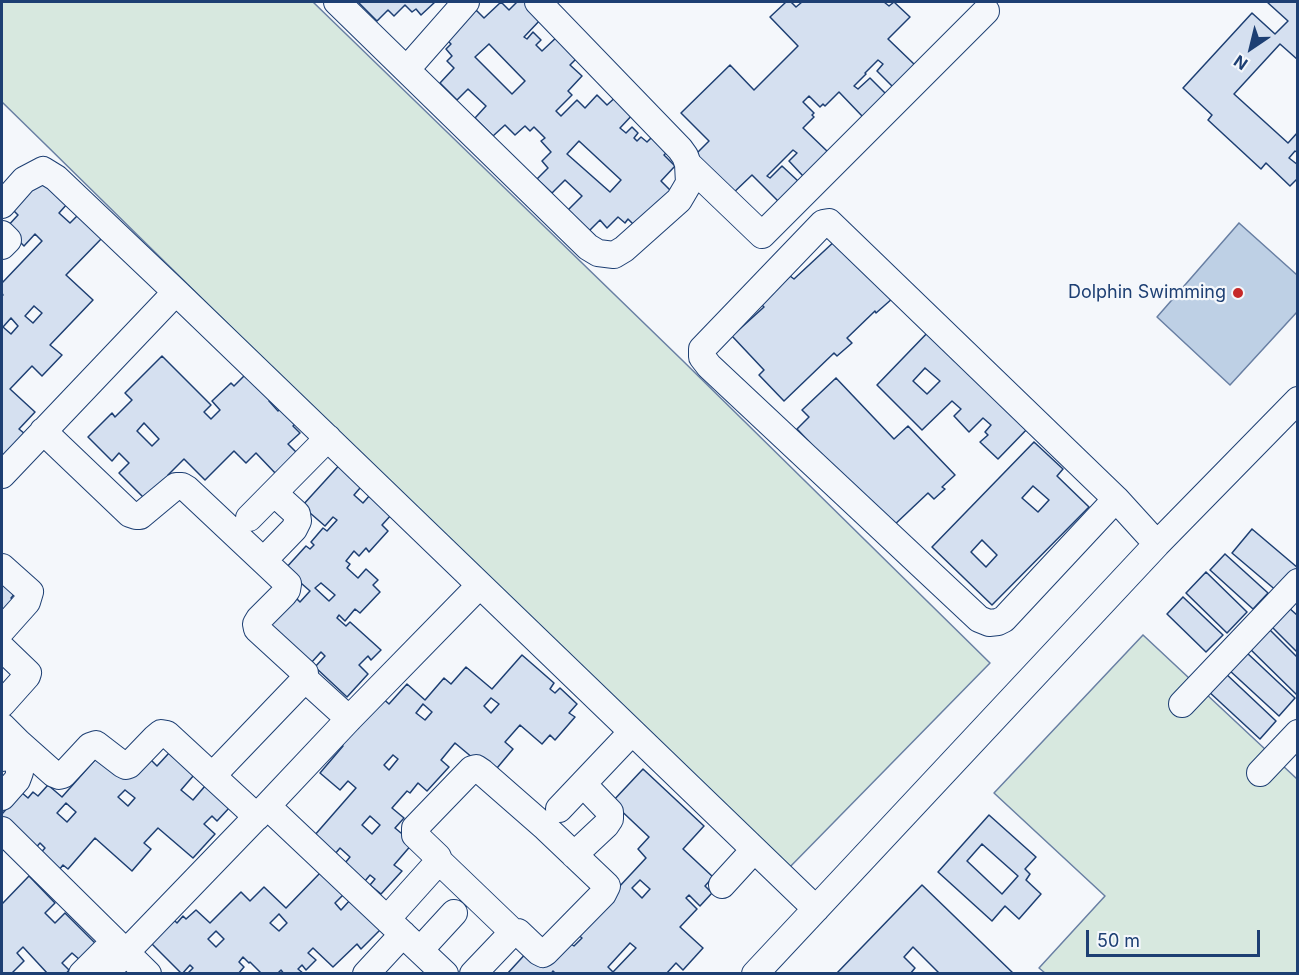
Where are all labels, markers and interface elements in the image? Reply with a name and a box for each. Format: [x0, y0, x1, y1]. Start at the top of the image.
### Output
north arrow [1221, 18, 1281, 78]
text: N [1230, 51, 1251, 74]
place label: Dolphin Swimming [1068, 282, 1226, 304]
marker: Dolphin Swimming [1231, 286, 1245, 300]
scale bar [1089, 918, 1263, 956]
text: 50 m [1097, 930, 1140, 951]

